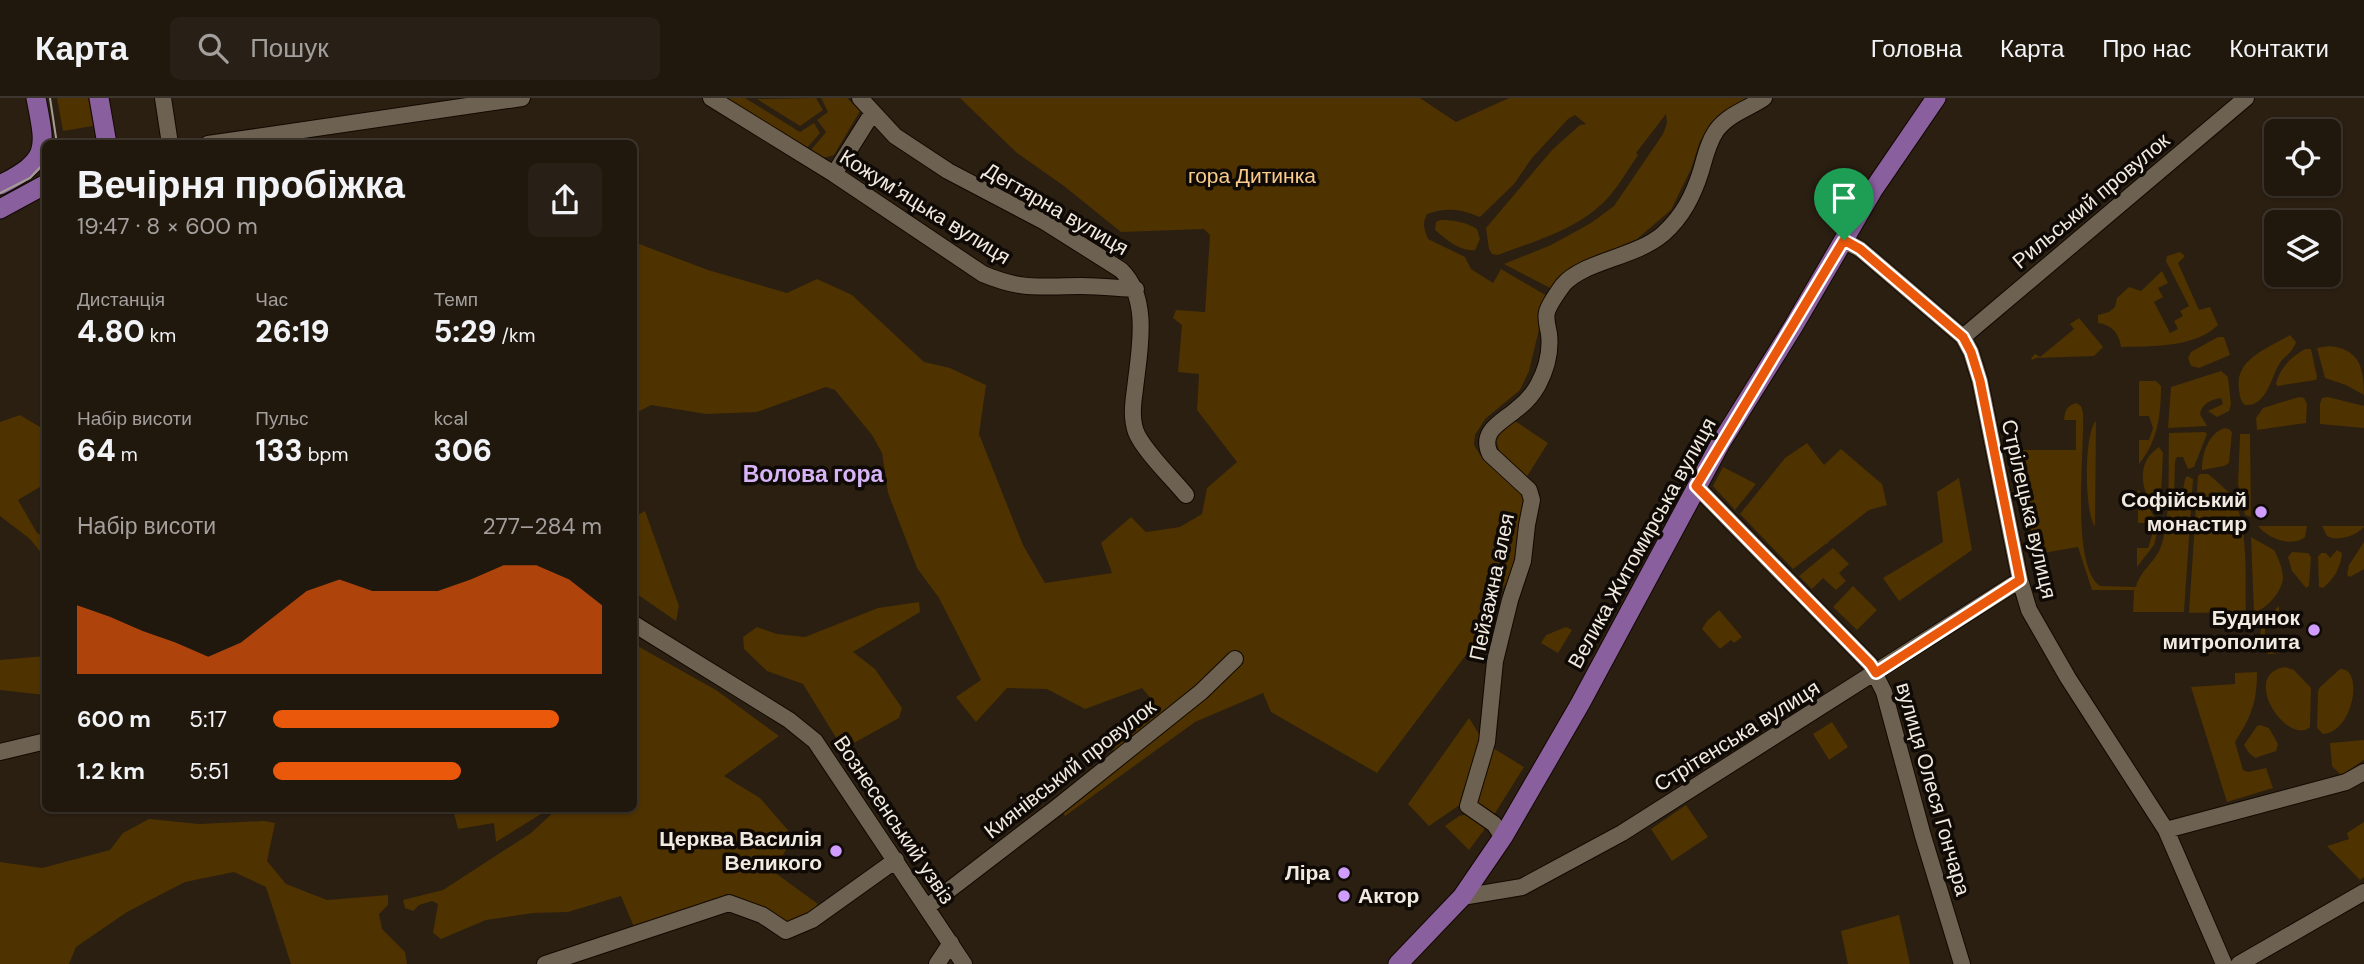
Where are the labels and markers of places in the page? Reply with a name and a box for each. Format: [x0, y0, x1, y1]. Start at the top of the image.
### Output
pin [1814, 168, 1874, 240]
place label: Софійський монастир [2121, 486, 2247, 538]
marker: Софійський монастир [2253, 504, 2269, 520]
place label: Будинок митрополита [2162, 604, 2300, 656]
marker: Будинок митрополита [2306, 622, 2322, 638]
place label: Церква Василія Великого [659, 825, 822, 877]
marker: Церква Василія Великого [828, 843, 844, 859]
place label: Ліра [1285, 859, 1330, 887]
marker: Ліра [1336, 865, 1352, 881]
place label: Актор [1358, 882, 1419, 910]
marker: Актор [1336, 888, 1352, 904]

